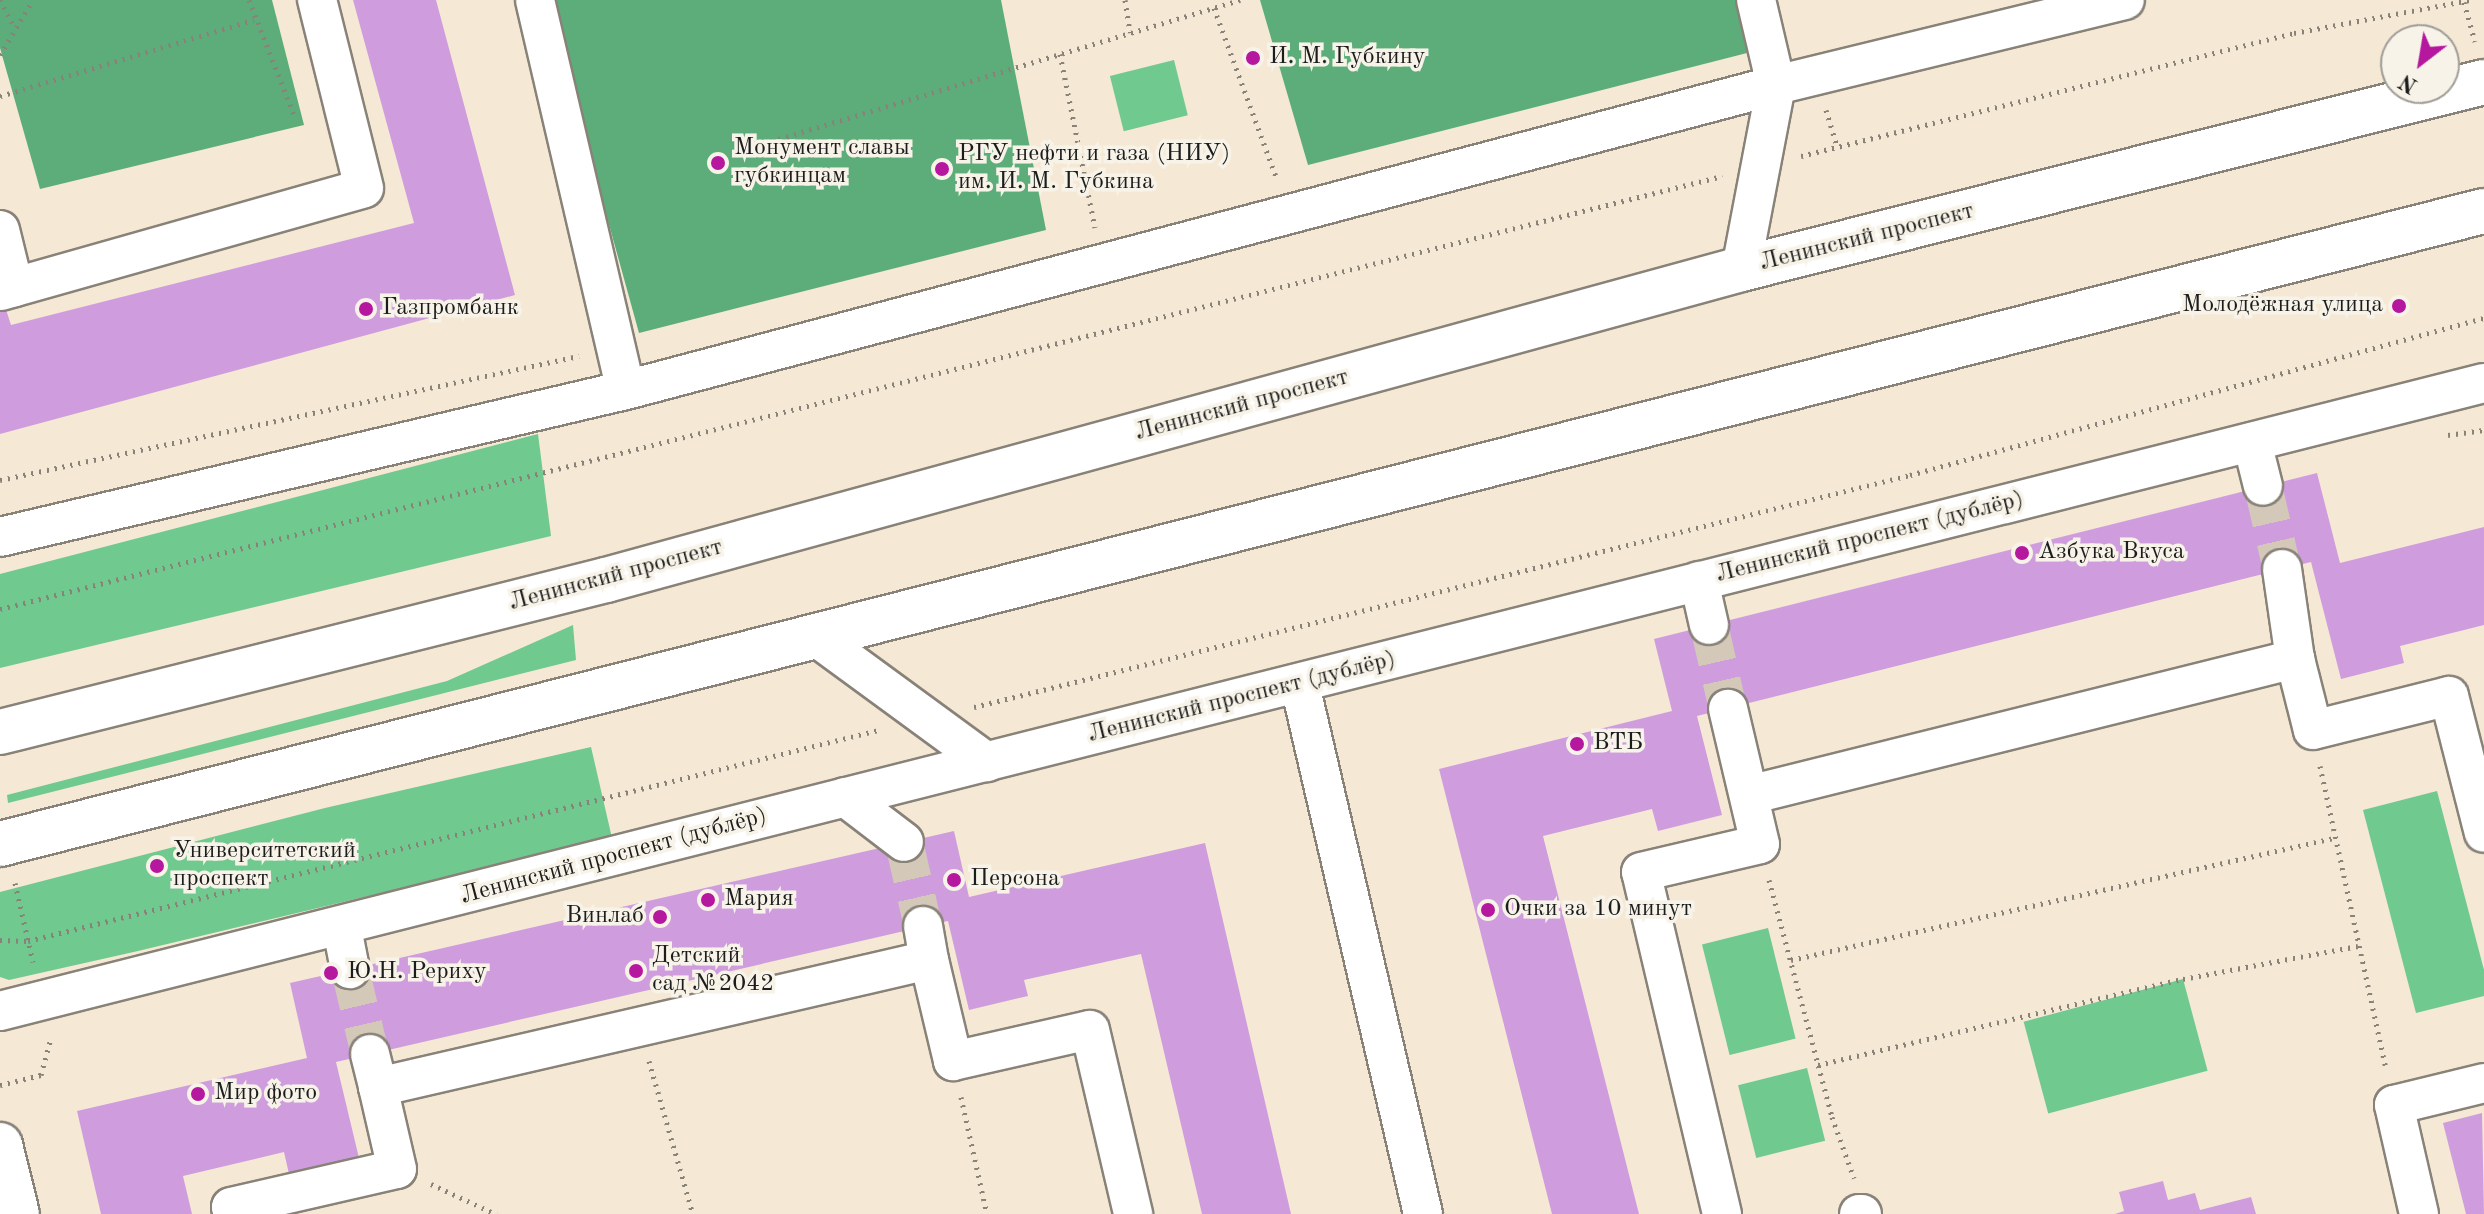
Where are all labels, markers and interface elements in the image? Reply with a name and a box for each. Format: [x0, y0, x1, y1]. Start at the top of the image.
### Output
north arrow [2380, 24, 2460, 104]
place label: И. М. Губкину [1269, 44, 1426, 72]
marker: И. М. Губкину [1244, 49, 1262, 67]
text: N [2396, 69, 2422, 97]
place label: Монумент славы губкинцам [734, 135, 910, 191]
place label: РГУ нефти и газа (НИУ) им. И. М. Губкина [958, 141, 1230, 197]
marker: Монумент славы губкинцам [709, 154, 727, 172]
marker: РГУ нефти и газа (НИУ) им. И. М. Губкина [933, 160, 951, 178]
street label: Ленинский проспект [1757, 197, 1977, 279]
place label: Молодёжная улица [2182, 292, 2383, 320]
place label: Газпромбанк [382, 295, 519, 323]
marker: Молодёжная улица [2390, 297, 2408, 315]
marker: Газпромбанк [357, 300, 375, 318]
street label: Ленинский проспект [1132, 364, 1352, 448]
street label: Ленинский проспект (дублёр) [1713, 486, 2027, 590]
street label: Ленинский проспект [506, 534, 726, 618]
place label: Азбука Вкуса [2038, 539, 2184, 567]
marker: Азбука Вкуса [2013, 544, 2031, 562]
street label: Ленинский проспект (дублёр) [1085, 646, 1399, 750]
place label: ВТБ [1593, 730, 1643, 758]
marker: ВТБ [1568, 735, 1586, 753]
street label: Ленинский проспект (дублёр) [458, 802, 770, 912]
place label: Университетский проспект [173, 838, 356, 894]
marker: Университетский проспект [148, 857, 166, 875]
place label: Персона [970, 866, 1060, 894]
marker: Персона [945, 871, 963, 889]
place label: Мария [724, 886, 794, 914]
marker: Мария [699, 891, 717, 909]
place label: Очки за 10 минут [1504, 896, 1692, 924]
marker: Очки за 10 минут [1479, 901, 1497, 919]
place label: Винлаб [566, 903, 644, 931]
marker: Винлаб [651, 908, 669, 926]
place label: Детский сад №2042 [652, 943, 774, 999]
place label: Ю.Н. Рериху [347, 959, 487, 987]
marker: Детский сад №2042 [627, 962, 645, 980]
marker: Ю.Н. Рериху [322, 964, 340, 982]
place label: Мир фото [214, 1080, 317, 1108]
marker: Мир фото [189, 1085, 207, 1103]

